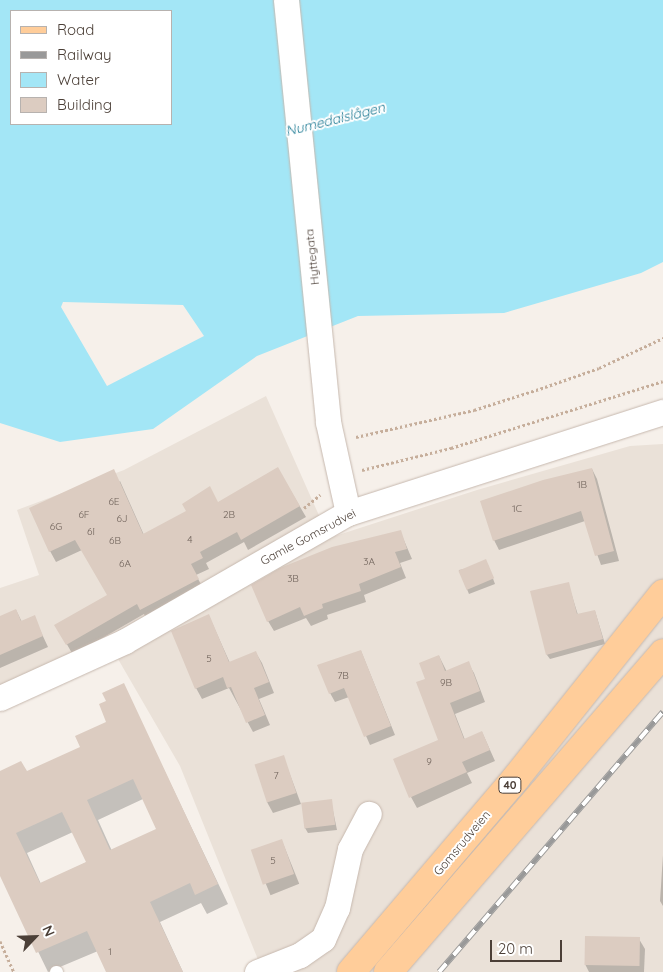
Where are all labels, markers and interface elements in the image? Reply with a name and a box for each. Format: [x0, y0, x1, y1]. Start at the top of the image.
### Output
legend [10, 10, 172, 125]
text: Road [57, 20, 94, 39]
text: Railway [57, 45, 112, 64]
text: Water [57, 70, 100, 89]
text: Building [57, 95, 112, 114]
water label: Numedalslågen [284, 99, 386, 139]
street label: Hyttegata [302, 228, 322, 286]
house number: 1B [577, 479, 587, 491]
house number: 6E [108, 496, 120, 508]
house number: 1C [512, 503, 522, 515]
street label: Gamle Gomsrudvei [258, 506, 358, 568]
house number: 6F [78, 509, 90, 521]
house number: 2B [223, 509, 235, 521]
house number: 6J [116, 513, 128, 525]
house number: 6G [50, 521, 62, 533]
house number: 6I [87, 526, 95, 538]
house number: 4 [187, 534, 193, 546]
house number: 6B [109, 535, 121, 547]
house number: 3A [363, 556, 375, 568]
house number: 6A [119, 558, 131, 570]
house number: 3B [287, 573, 299, 585]
house number: 5 [206, 653, 212, 665]
house number: 7B [337, 670, 349, 682]
house number: 9B [440, 677, 452, 689]
house number: 9 [426, 756, 432, 768]
house number: 7 [273, 770, 279, 782]
road number: 40 [498, 776, 522, 794]
street label: Gomsrudveien [431, 808, 493, 878]
house number: 5 [270, 855, 276, 867]
north arrow [10, 912, 60, 962]
text: N [38, 923, 59, 939]
scale bar [493, 930, 566, 962]
text: 20 m [498, 939, 533, 958]
house number: 1 [108, 946, 112, 958]

